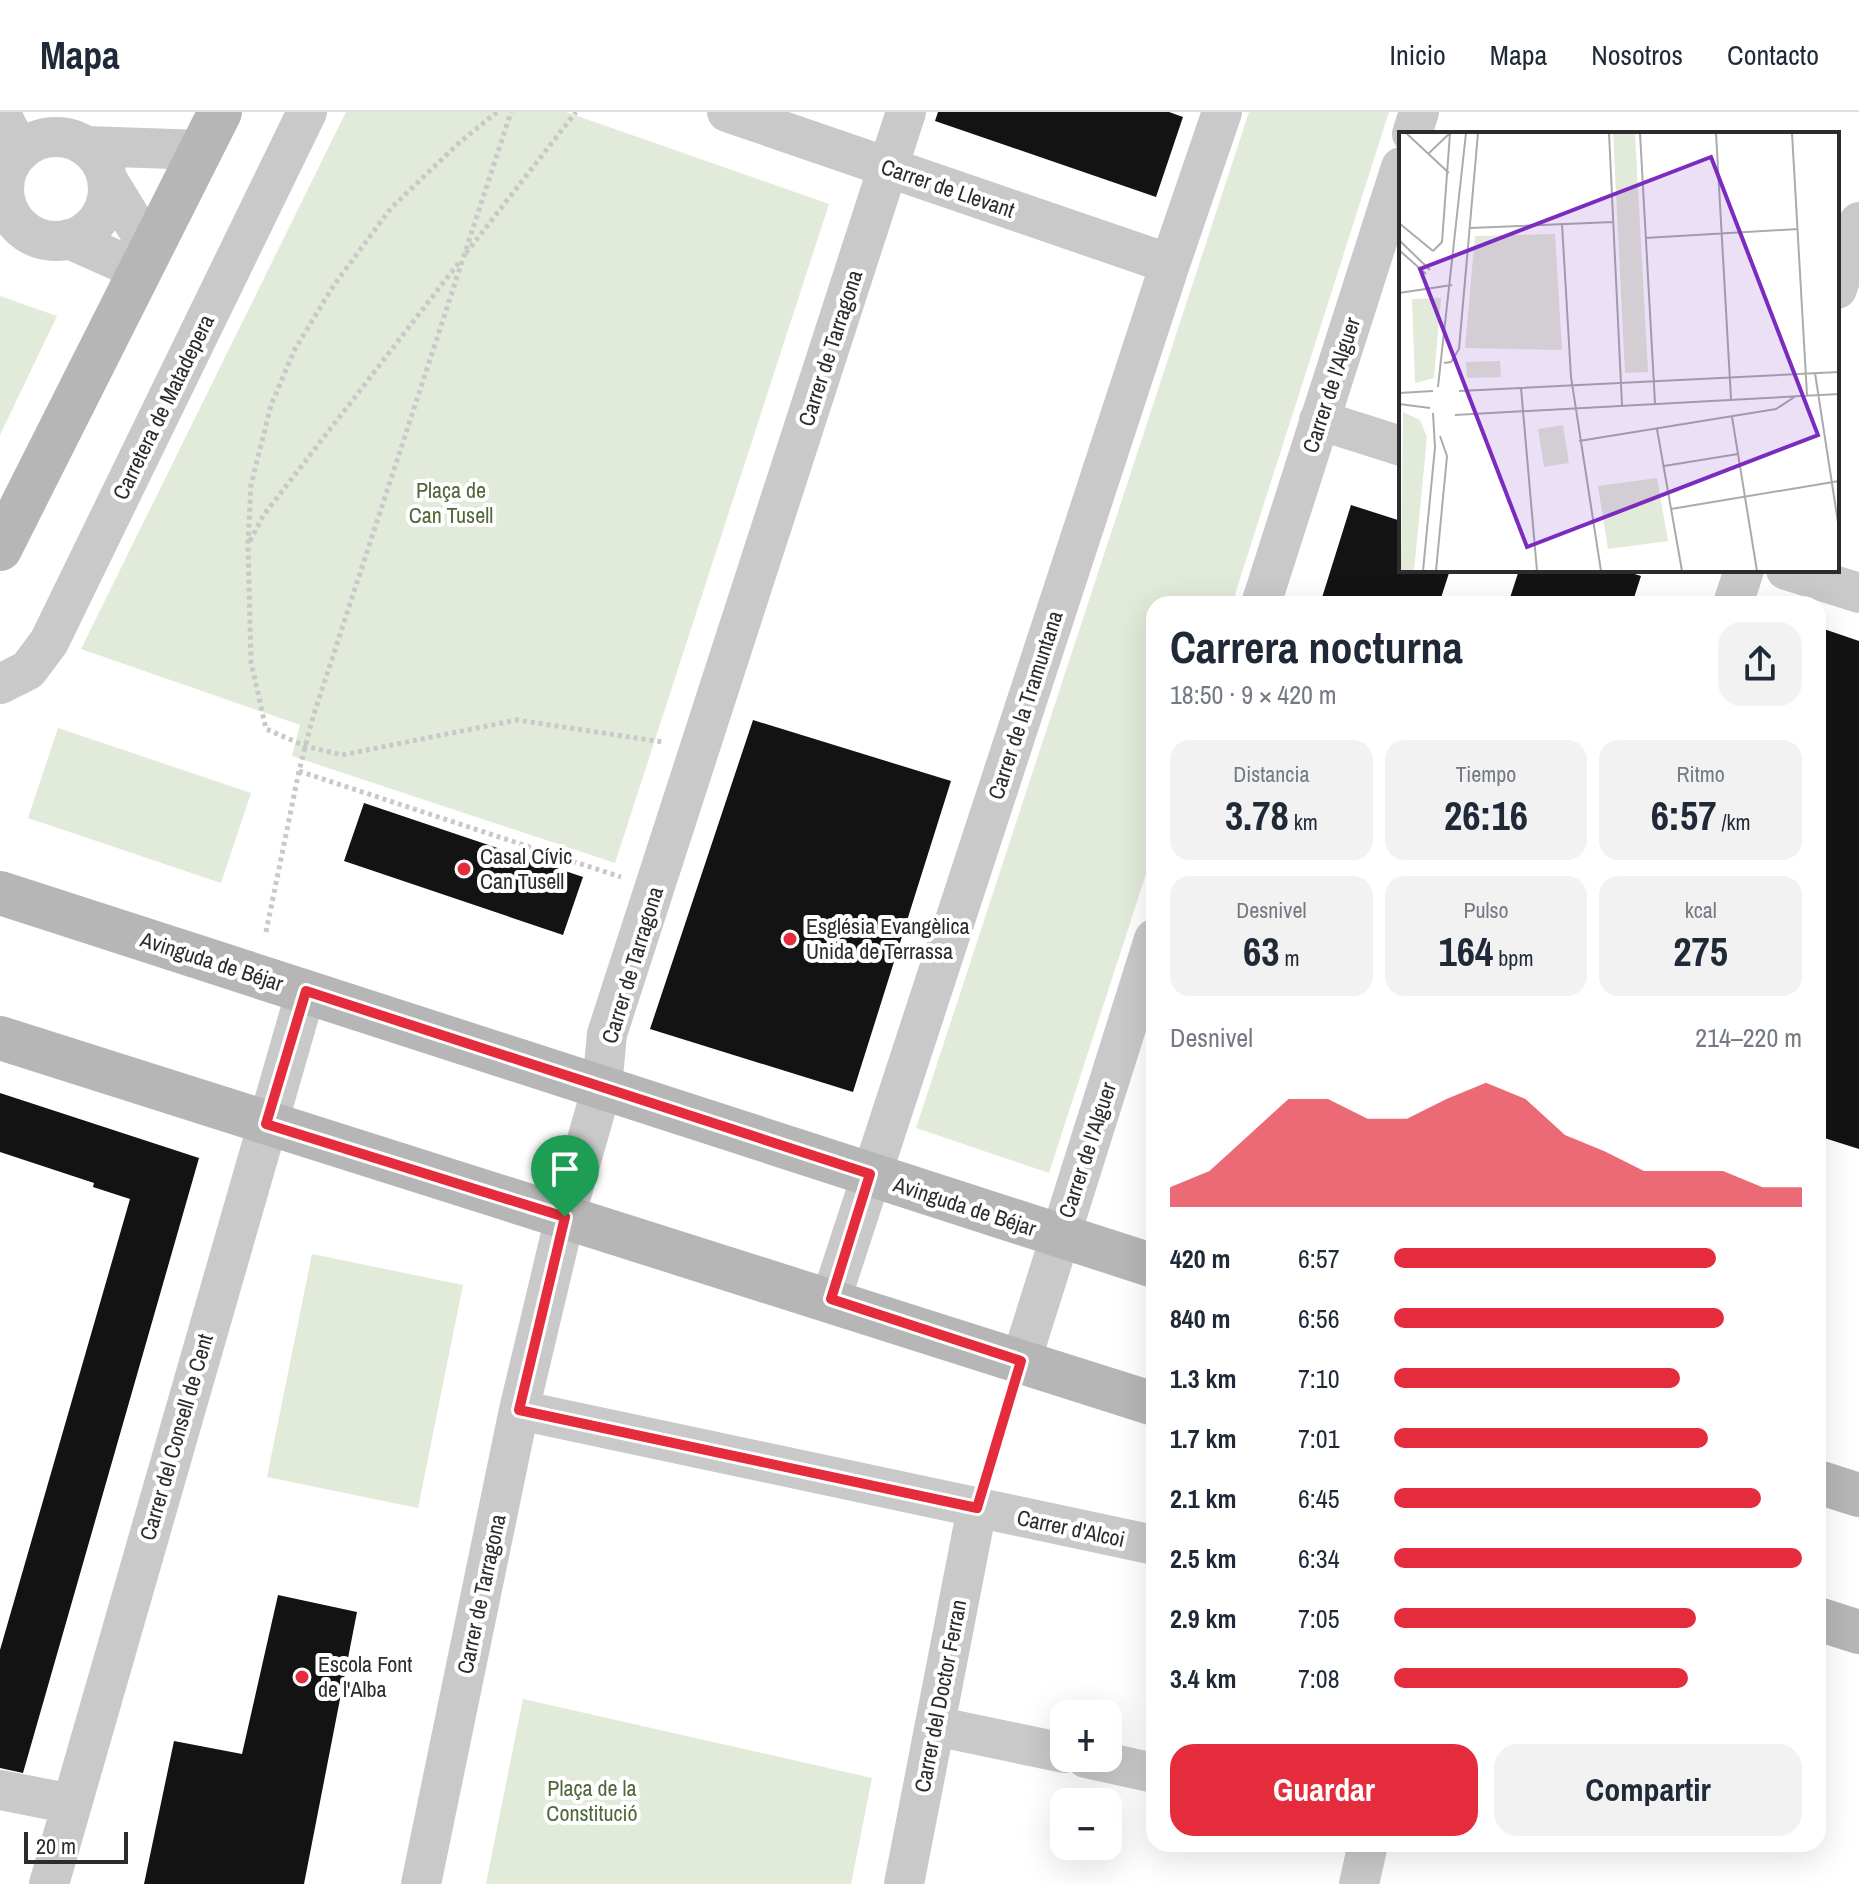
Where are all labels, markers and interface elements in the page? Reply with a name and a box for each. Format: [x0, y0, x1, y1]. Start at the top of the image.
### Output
text: Mapa [40, 30, 120, 81]
text: Inicio [1390, 36, 1446, 74]
text: Mapa [1490, 36, 1547, 74]
text: Nosotros [1591, 36, 1683, 74]
text: Contacto [1727, 36, 1819, 74]
inset map [1399, 132, 1839, 572]
street label: Carrer de Llevant [877, 151, 1019, 225]
street label: Carrer de Tarragona [791, 266, 869, 430]
street label: Carretera de Matadepera [105, 309, 221, 505]
street label: Carrer de l'Alguer [1295, 313, 1367, 457]
park label: Plaça de Can Tusell [409, 475, 493, 530]
street label: Carrer de la Tramuntana [980, 607, 1070, 803]
text: Carrera nocturna [1170, 617, 1463, 677]
button: share [1718, 622, 1802, 706]
text: 18:50 · 9 × 420 m [1170, 677, 1337, 712]
text: Distancia [1233, 759, 1309, 789]
text: Tiempo [1456, 759, 1516, 789]
text: Ritmo [1677, 759, 1725, 789]
text: 3.78 [1225, 789, 1289, 842]
text: 26:16 [1444, 789, 1528, 842]
text: 6:57 [1651, 789, 1716, 842]
text: km [1289, 807, 1318, 837]
text: /km [1716, 807, 1751, 837]
place label: Casal Cívic Can Tusell [480, 841, 572, 896]
marker: Casal Cívic Can Tusell [455, 860, 473, 878]
street label: Carrer de Tarragona [594, 883, 670, 1047]
text: Desnivel [1236, 895, 1306, 925]
text: Pulso [1463, 895, 1509, 925]
text: kcal [1685, 895, 1717, 925]
place label: Església Evangèlica Unida de Terrassa [806, 911, 969, 966]
street label: Avinguda de Béjar [136, 924, 287, 998]
text: 63 [1243, 925, 1280, 978]
text: 164 [1439, 925, 1493, 978]
text: 275 [1673, 925, 1728, 978]
marker: Església Evangèlica Unida de Terrassa [781, 930, 799, 948]
text: m [1280, 943, 1300, 973]
text: bpm [1493, 943, 1533, 973]
text: Desnivel [1170, 1020, 1253, 1055]
text: 214–220 m [1695, 1020, 1802, 1055]
street label: Carrer de l'Alguer [1051, 1078, 1123, 1222]
pin [531, 1135, 599, 1217]
icon: arrive [543, 1147, 587, 1191]
street label: Avinguda de Béjar [889, 1169, 1040, 1243]
text: 420 m [1170, 1241, 1230, 1276]
text: 6:57 [1298, 1241, 1340, 1276]
text: 840 m [1170, 1301, 1230, 1336]
text: 6:56 [1298, 1301, 1340, 1336]
street label: Carrer del Consell de Cent [132, 1330, 220, 1544]
text: 1.3 km [1170, 1361, 1236, 1396]
text: 7:10 [1298, 1361, 1340, 1396]
text: 1.7 km [1170, 1421, 1236, 1456]
text: 7:01 [1298, 1421, 1340, 1456]
text: 2.1 km [1170, 1481, 1236, 1516]
text: 6:45 [1298, 1481, 1340, 1516]
street label: Carrer d'Alcoi [1014, 1502, 1128, 1554]
street label: Carrer de Tarragona [449, 1511, 513, 1677]
text: 2.5 km [1170, 1541, 1236, 1576]
text: 6:34 [1298, 1541, 1340, 1576]
street label: Carrer del Doctor Ferran [907, 1597, 973, 1795]
text: 2.9 km [1170, 1601, 1236, 1636]
text: 7:05 [1298, 1601, 1340, 1636]
place label: Escola Font de l'Alba [318, 1649, 412, 1704]
text: 3.4 km [1170, 1661, 1236, 1696]
text: 7:08 [1298, 1661, 1340, 1696]
marker: Escola Font de l'Alba [293, 1668, 311, 1686]
map controls [1050, 1700, 1122, 1860]
button: + [1050, 1700, 1122, 1772]
button: Guardar [1170, 1744, 1478, 1836]
button: Compartir [1494, 1744, 1802, 1836]
park label: Plaça de la Constitució [546, 1773, 638, 1828]
button: − [1050, 1788, 1122, 1860]
scale bar [24, 1828, 128, 1864]
text: 20 m [36, 1831, 76, 1861]

